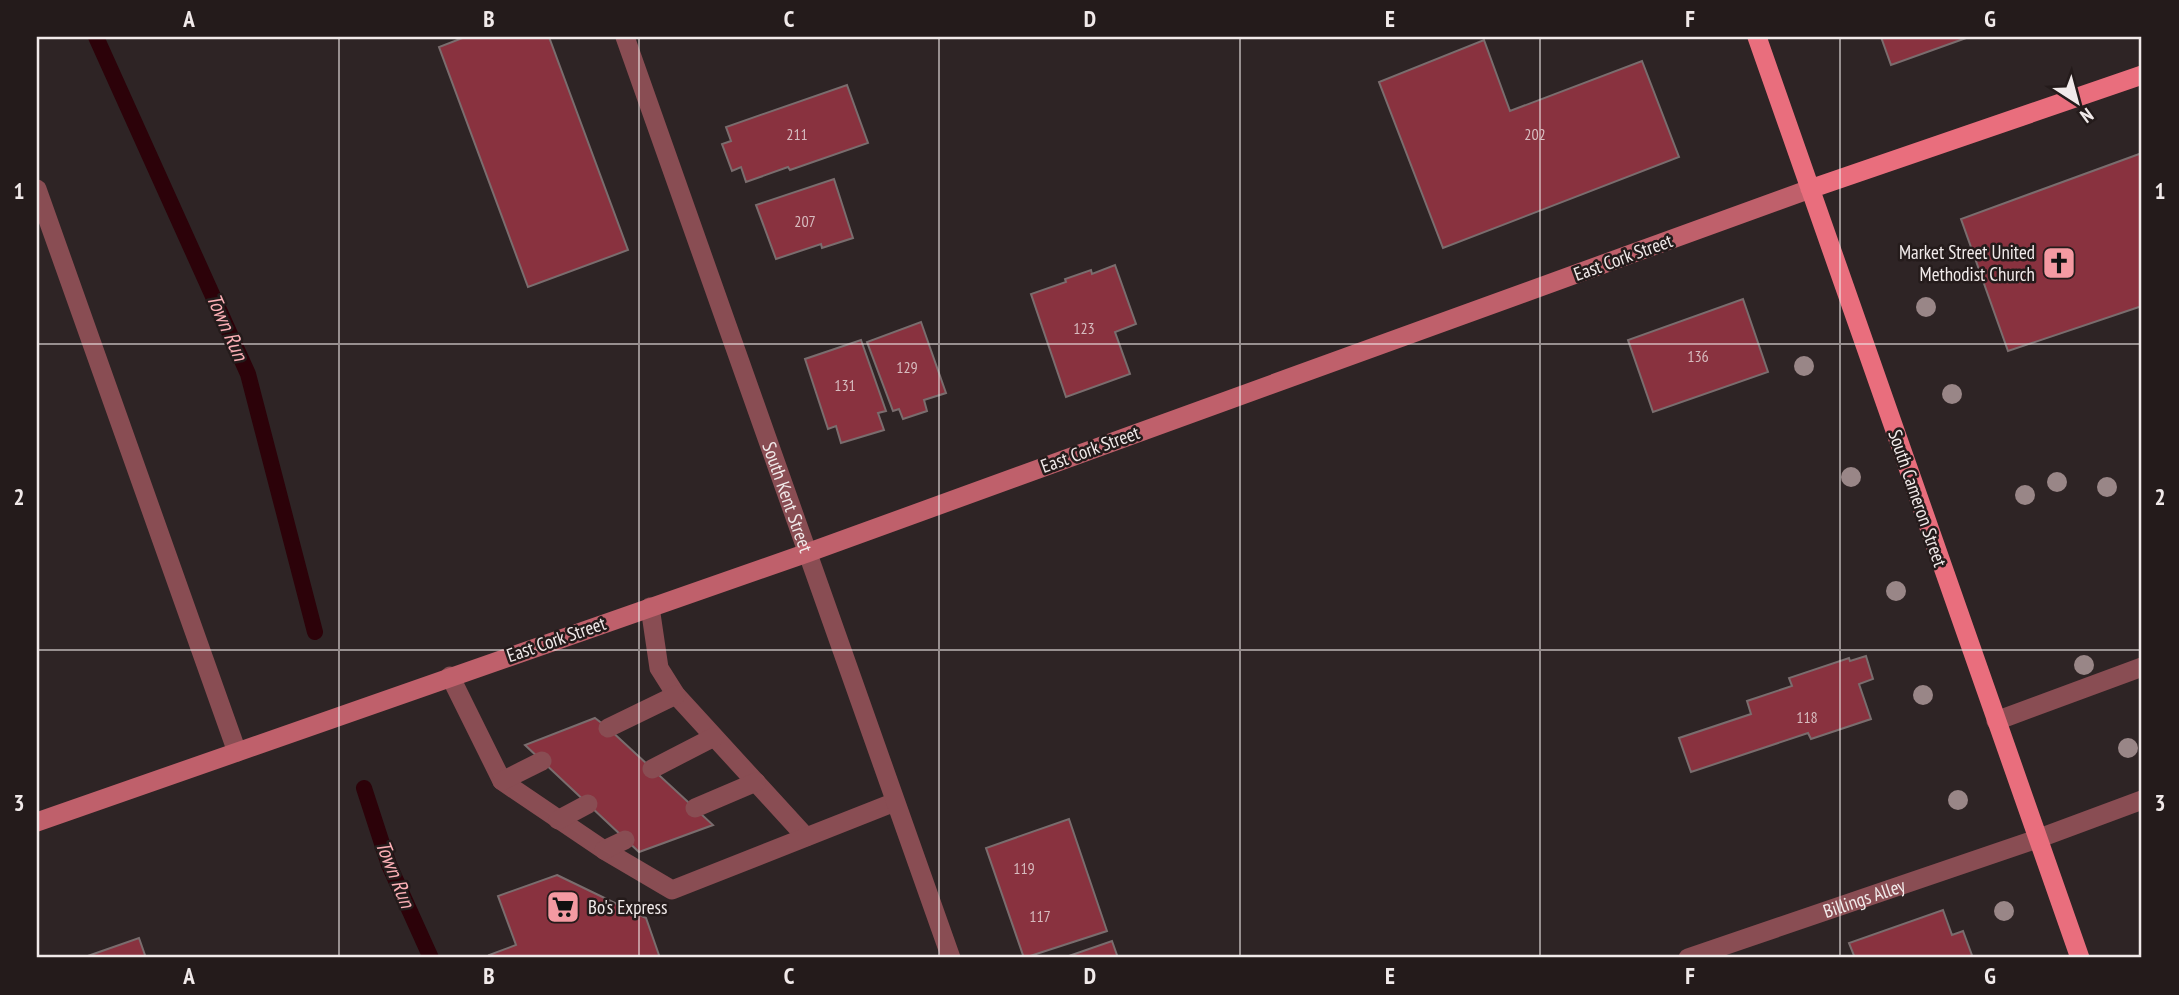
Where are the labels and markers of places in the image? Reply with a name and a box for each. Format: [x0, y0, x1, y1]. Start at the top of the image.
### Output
place label: Market Street United Methodist Church [1899, 240, 2035, 286]
church icon: Market Street United Methodist Church [2040, 244, 2078, 282]
supermarket icon: Bo's Express [544, 888, 582, 926]
place label: Bo's Express [588, 895, 667, 919]

